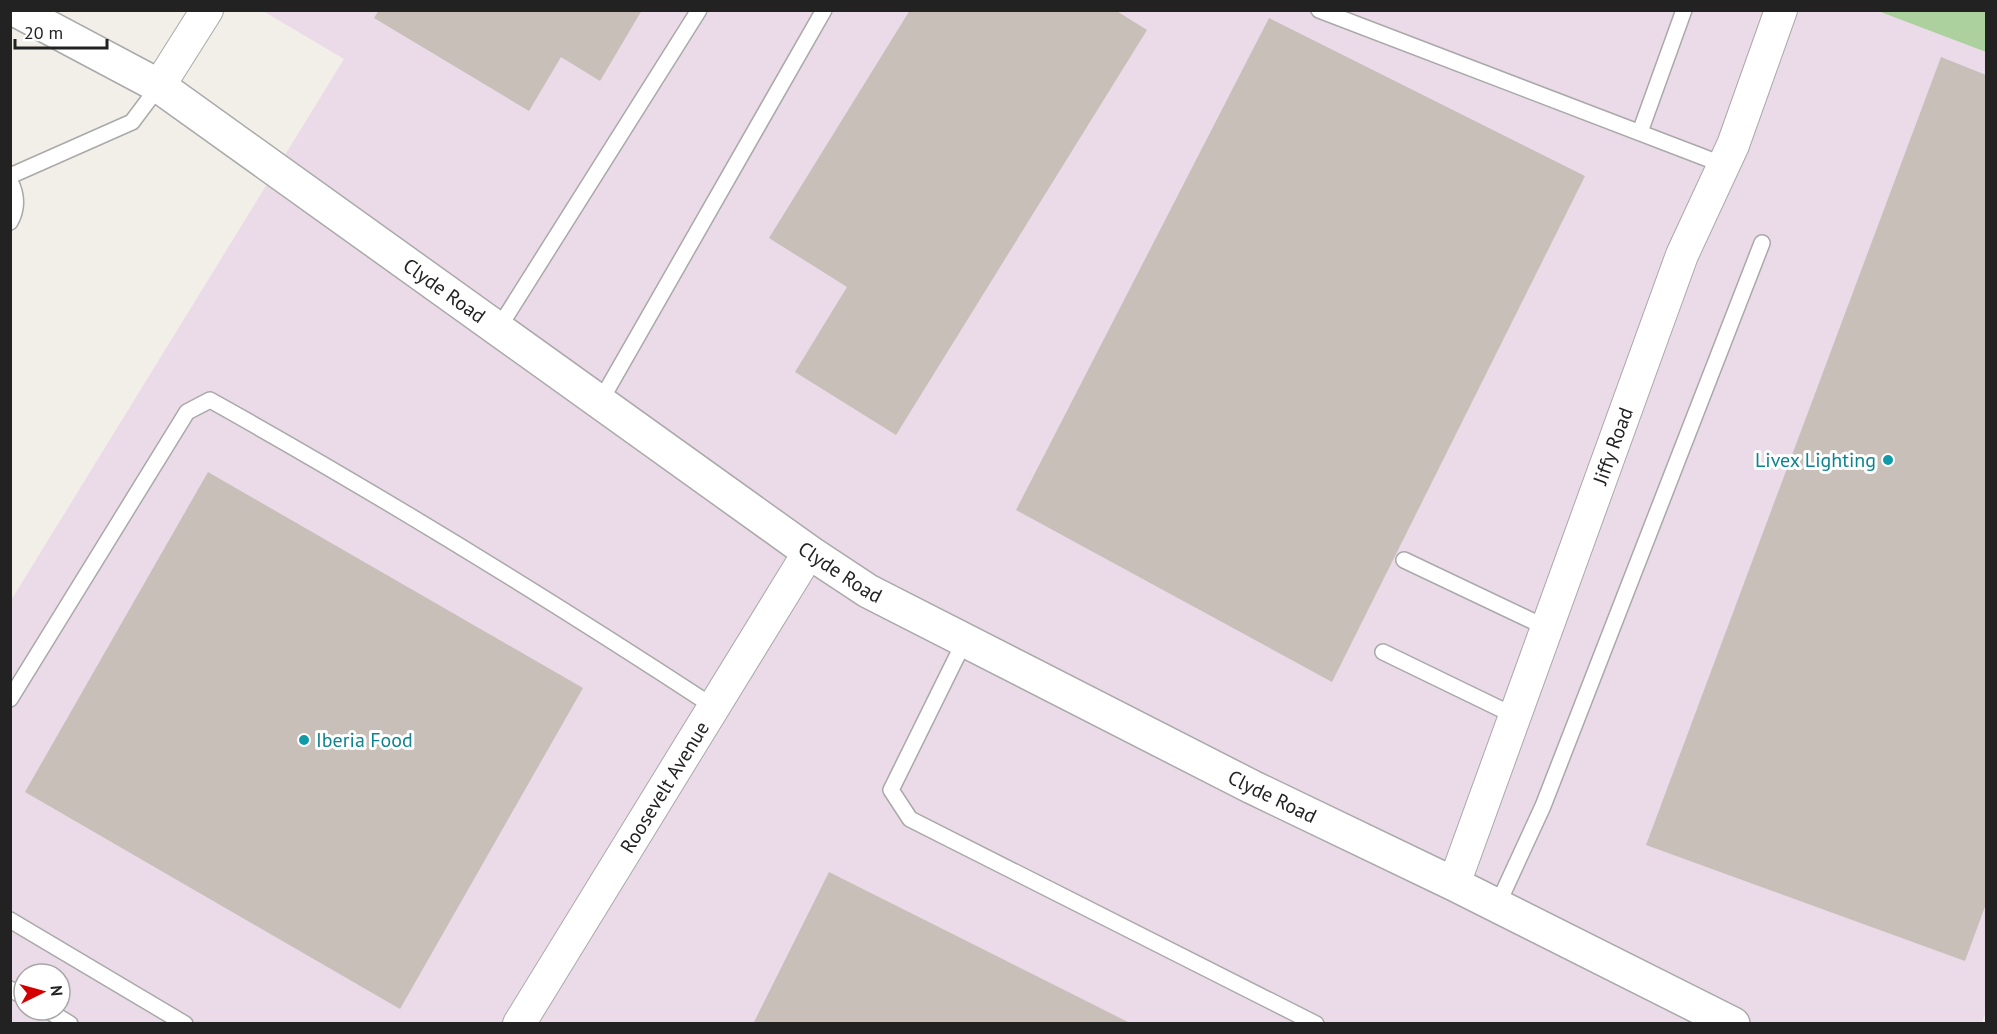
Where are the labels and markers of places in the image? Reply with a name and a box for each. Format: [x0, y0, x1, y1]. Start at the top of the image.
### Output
place label: Livex Lighting [1755, 447, 1876, 473]
marker: Livex Lighting [1881, 453, 1895, 467]
place label: Iberia Food [316, 727, 413, 753]
marker: Iberia Food [297, 733, 311, 747]

